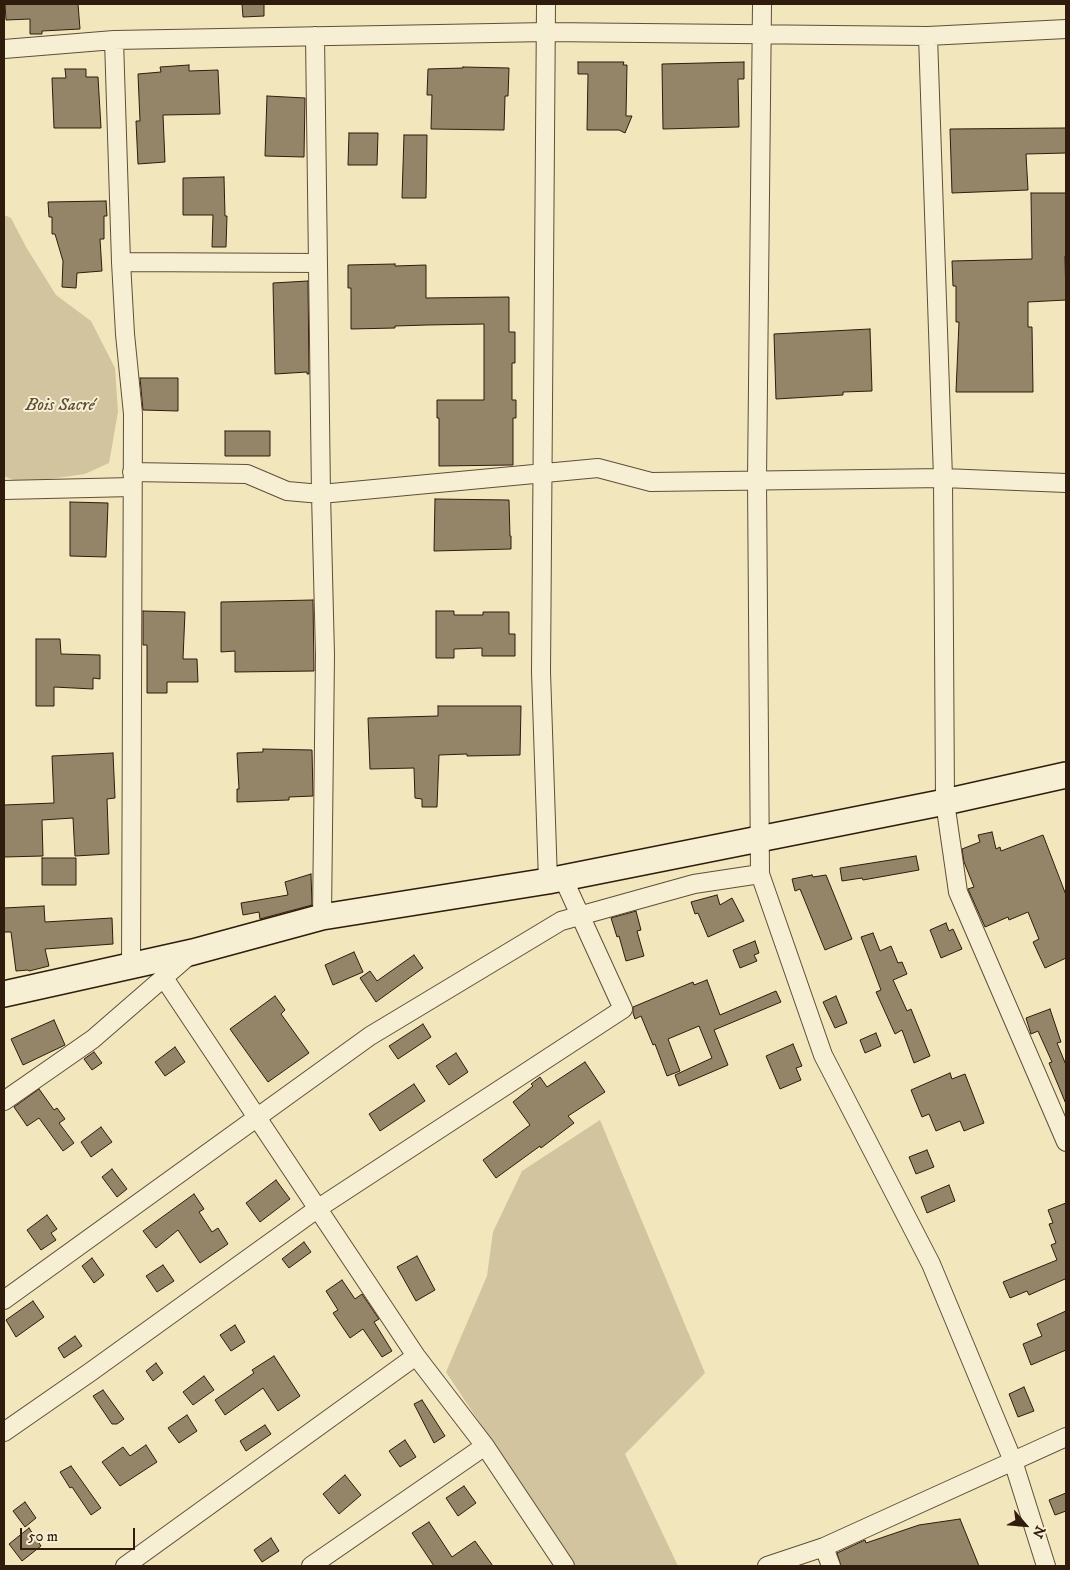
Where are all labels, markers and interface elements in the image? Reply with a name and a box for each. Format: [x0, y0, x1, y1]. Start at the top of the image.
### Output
park label: Bois Sacré [25, 395, 95, 417]
north arrow [1000, 1500, 1050, 1550]
scale bar [22, 1518, 138, 1550]
text: N [1028, 1523, 1049, 1541]
text: 50 m [28, 1527, 58, 1546]

